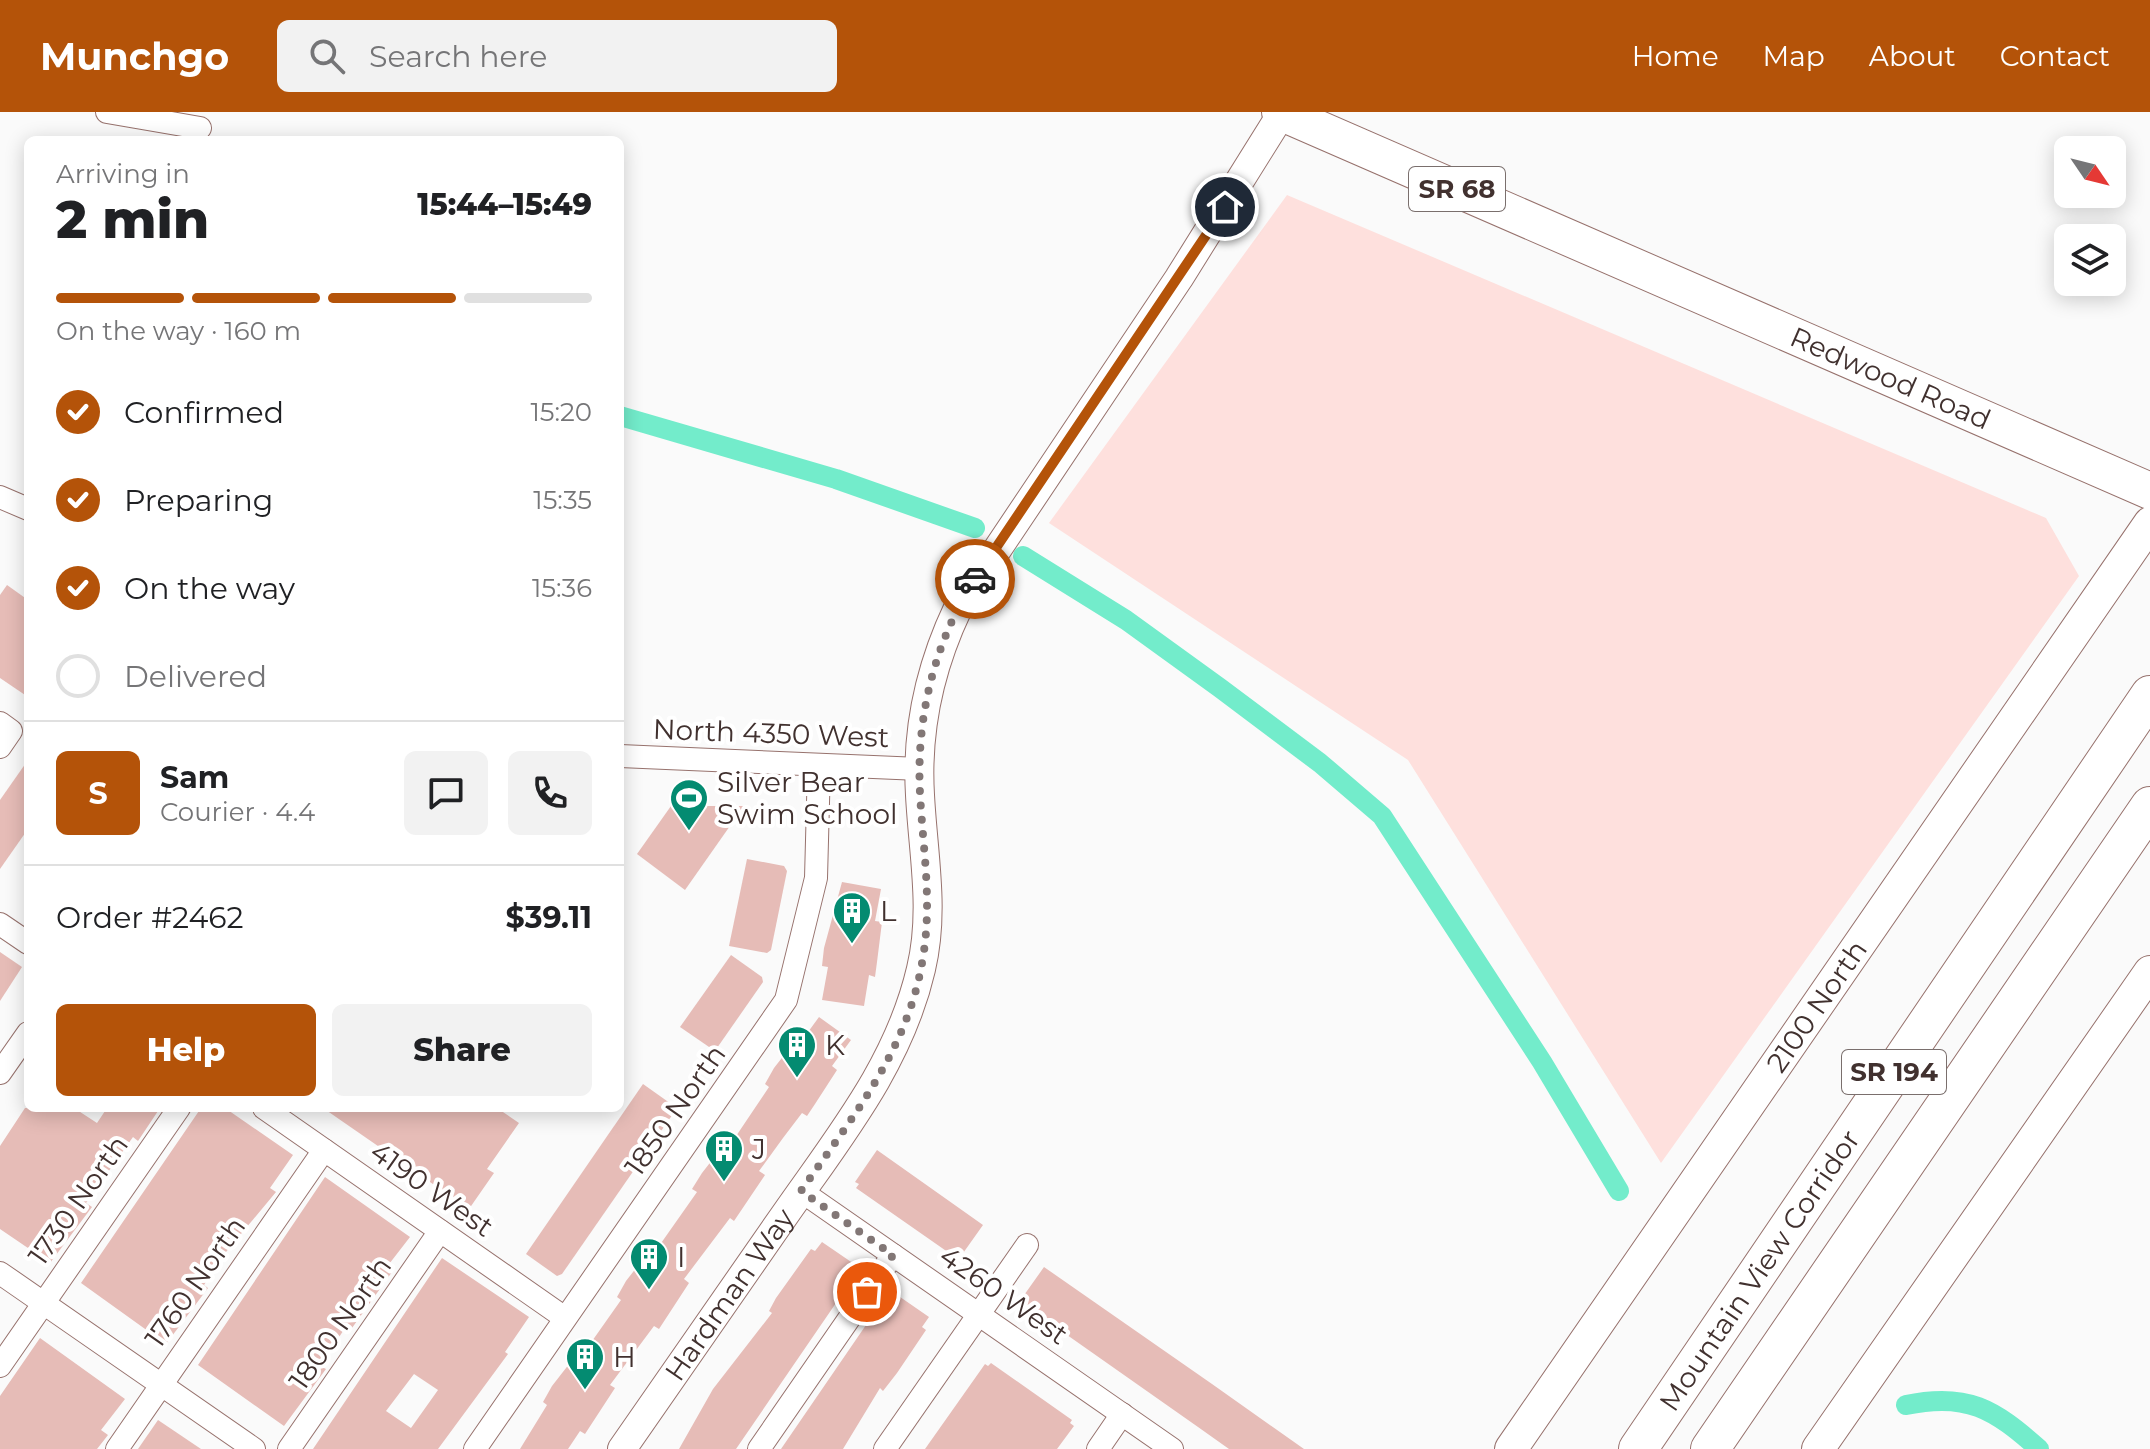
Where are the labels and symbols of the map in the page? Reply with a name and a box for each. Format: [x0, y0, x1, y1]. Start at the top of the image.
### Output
north arrow [2054, 136, 2126, 208]
road number: SR 68 [1409, 167, 1505, 211]
pin [1191, 173, 1259, 241]
street label: Redwood Road [1785, 319, 1996, 437]
courier [935, 539, 1015, 619]
street label: North 4350 West [652, 712, 890, 754]
place label: Silver Bear Swim School [717, 765, 897, 831]
sports icon: Silver Bear Swim School [668, 777, 710, 832]
building icon: L [831, 890, 873, 945]
place label: L [880, 894, 897, 928]
street label: 2100 North [1759, 934, 1874, 1079]
building icon: K [776, 1024, 818, 1079]
place label: K [825, 1028, 845, 1062]
street label: 1850 North [617, 1038, 733, 1182]
road number: SR 194 [1842, 1050, 1946, 1094]
street label: Mountain View Corridor [1652, 1123, 1867, 1417]
building icon: J [703, 1128, 745, 1183]
street label: 1730 North [21, 1129, 135, 1271]
place label: J [751, 1132, 766, 1166]
street label: 4190 West [364, 1134, 500, 1244]
street label: Hardman Way [657, 1201, 802, 1387]
street label: 1760 North [138, 1210, 252, 1354]
building icon: I [628, 1236, 670, 1291]
street label: 4260 West [933, 1238, 1075, 1352]
place label: I [677, 1240, 685, 1274]
street label: 1800 North [282, 1250, 398, 1396]
pin [833, 1258, 901, 1326]
building icon: H [564, 1336, 606, 1391]
place label: H [613, 1340, 636, 1374]

